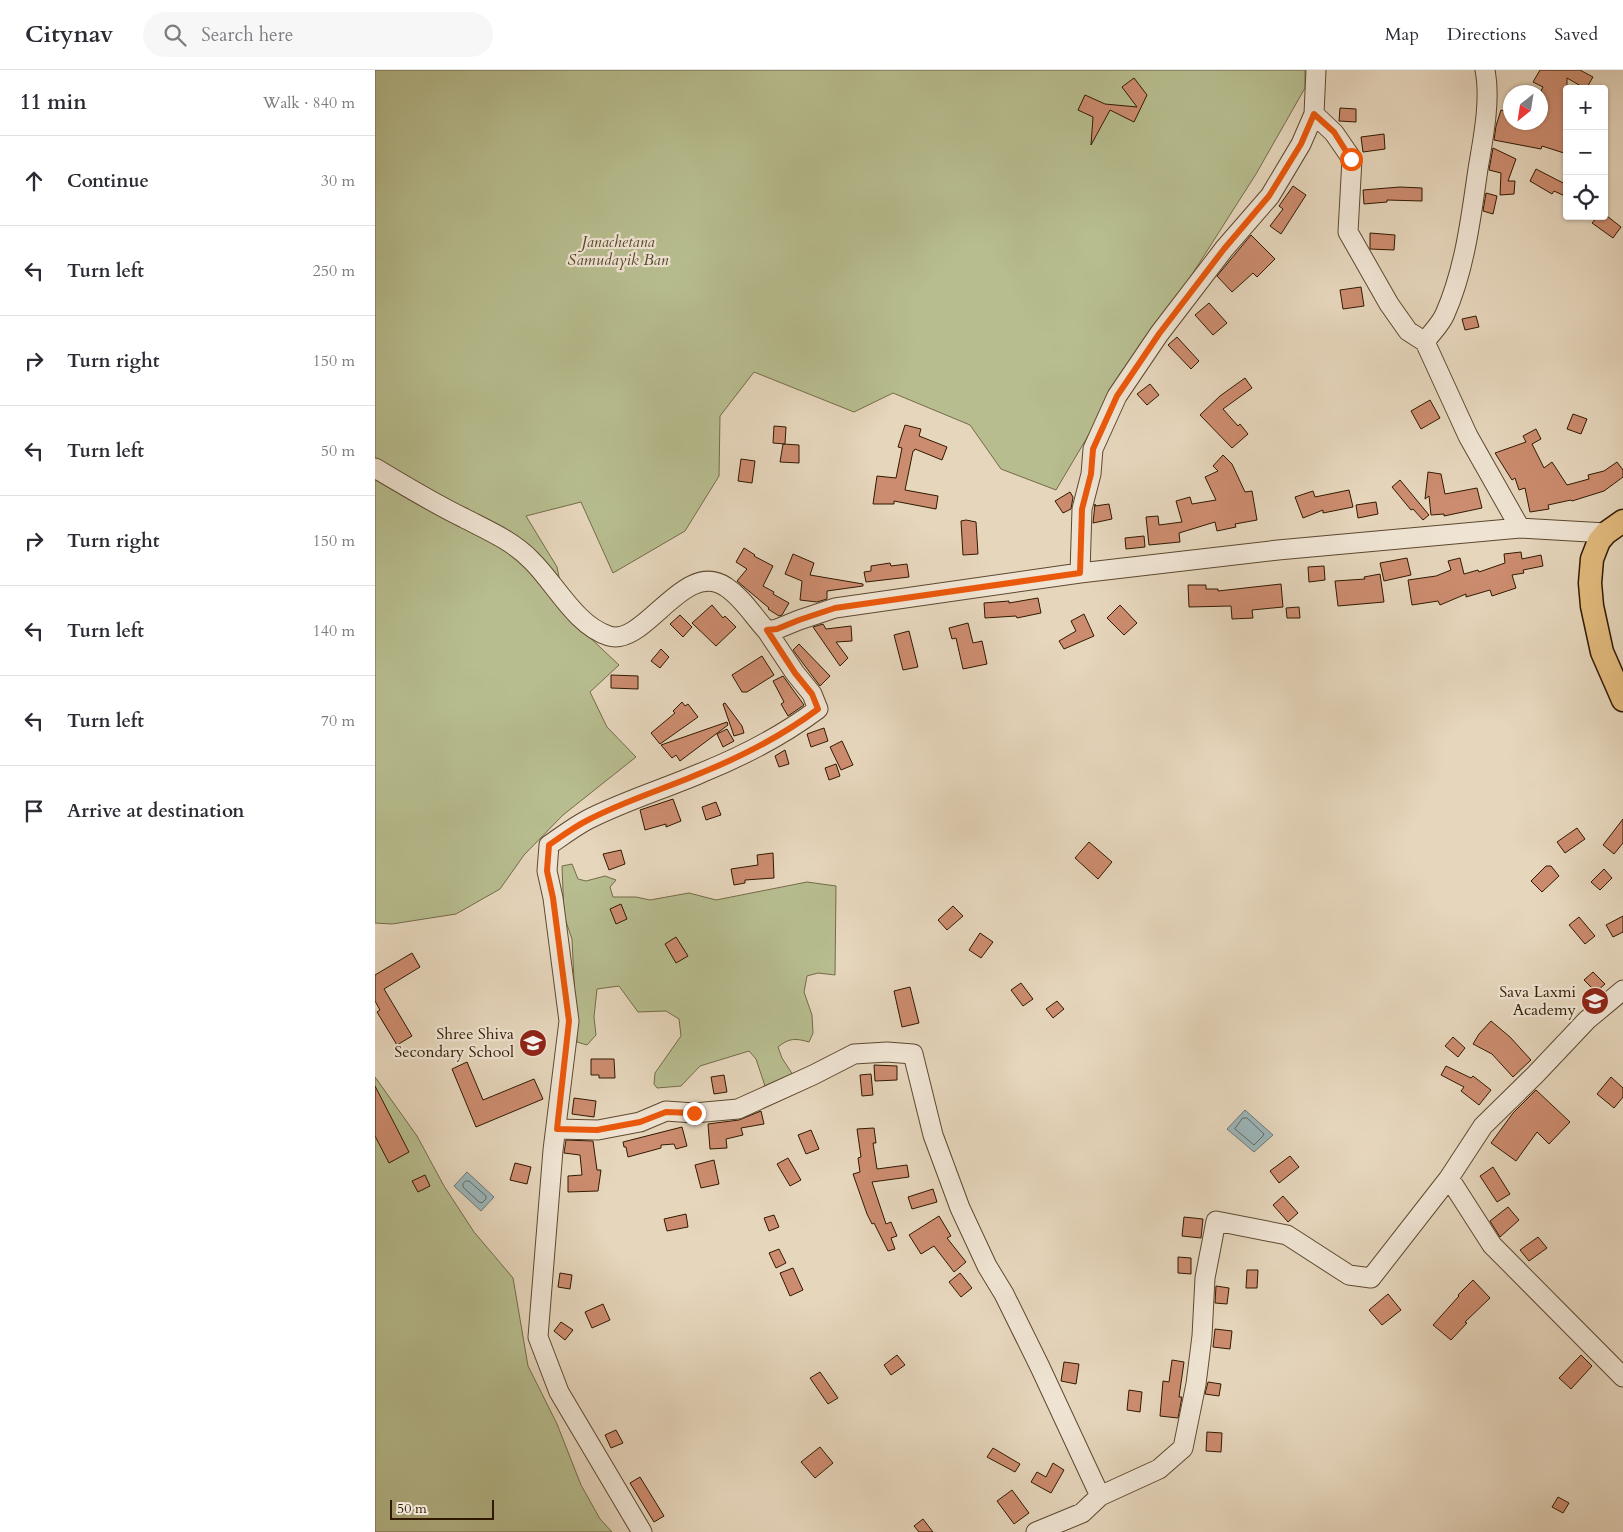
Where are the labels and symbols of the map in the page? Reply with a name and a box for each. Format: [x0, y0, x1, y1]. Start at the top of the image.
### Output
north arrow [1503, 85, 1548, 130]
route start [1340, 148, 1363, 171]
park label: Janachetana Samudayik Ban [568, 231, 669, 271]
place label: Sava Laxmi Academy [1499, 981, 1577, 1021]
school or university icon: Sava Laxmi Academy [1580, 986, 1610, 1016]
place label: Shree Shiva Secondary School [394, 1023, 514, 1063]
school or university icon: Shree Shiva Secondary School [518, 1028, 548, 1058]
route end [683, 1102, 706, 1125]
scale bar [390, 1497, 494, 1520]

